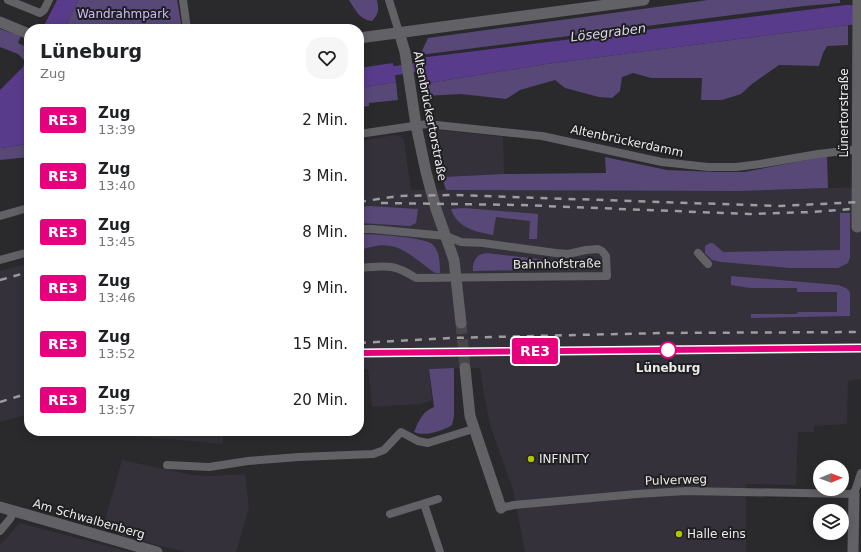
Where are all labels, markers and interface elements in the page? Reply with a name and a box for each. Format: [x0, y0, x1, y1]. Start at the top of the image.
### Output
park label: Wandrahmpark [77, 7, 169, 21]
water label: Lösegraben [569, 20, 647, 45]
button: heart [306, 37, 348, 79]
text: Lüneburg [40, 40, 142, 62]
street label: Altenbrückertorstraße [411, 50, 449, 182]
text: Zug [40, 66, 65, 81]
street label: Lünertorstraße [837, 68, 851, 158]
text: Zug [98, 104, 130, 122]
text: 2 Min. [302, 111, 348, 129]
text: RE3 [48, 112, 78, 128]
text: 13:39 [98, 122, 136, 137]
street label: Altenbrückerdamm [569, 122, 685, 160]
text: Zug [98, 160, 130, 178]
text: 3 Min. [302, 167, 348, 185]
text: RE3 [48, 168, 78, 184]
text: 13:40 [98, 178, 136, 193]
text: Zug [98, 216, 130, 234]
text: 8 Min. [302, 223, 348, 241]
text: RE3 [48, 224, 78, 240]
text: 13:45 [98, 234, 136, 249]
street label: Bahnhofstraße [513, 256, 601, 272]
text: Zug [98, 272, 130, 290]
text: 9 Min. [302, 279, 348, 297]
text: RE3 [48, 280, 78, 296]
text: 13:46 [98, 290, 136, 305]
text: Zug [98, 328, 130, 346]
text: 15 Min. [293, 335, 348, 353]
text: RE3 [48, 336, 78, 352]
line badge: RE3 [512, 338, 558, 364]
marker: Lüneburg [659, 341, 677, 359]
text: RE3 [520, 343, 550, 359]
text: 13:52 [98, 346, 136, 361]
place label: Lüneburg [636, 361, 700, 375]
text: Zug [98, 384, 130, 402]
text: 20 Min. [293, 391, 348, 409]
text: RE3 [48, 392, 78, 408]
text: 13:57 [98, 402, 136, 417]
place label: INFINITY [539, 452, 590, 466]
marker: INFINITY [526, 454, 536, 464]
north arrow [813, 460, 849, 496]
map controls [813, 460, 849, 540]
street label: Pulverweg [645, 472, 707, 488]
street label: Am Schwalbenberg [31, 496, 147, 542]
button: layers [813, 504, 849, 540]
place label: Halle eins [687, 527, 746, 541]
marker: Halle eins [674, 529, 684, 539]

